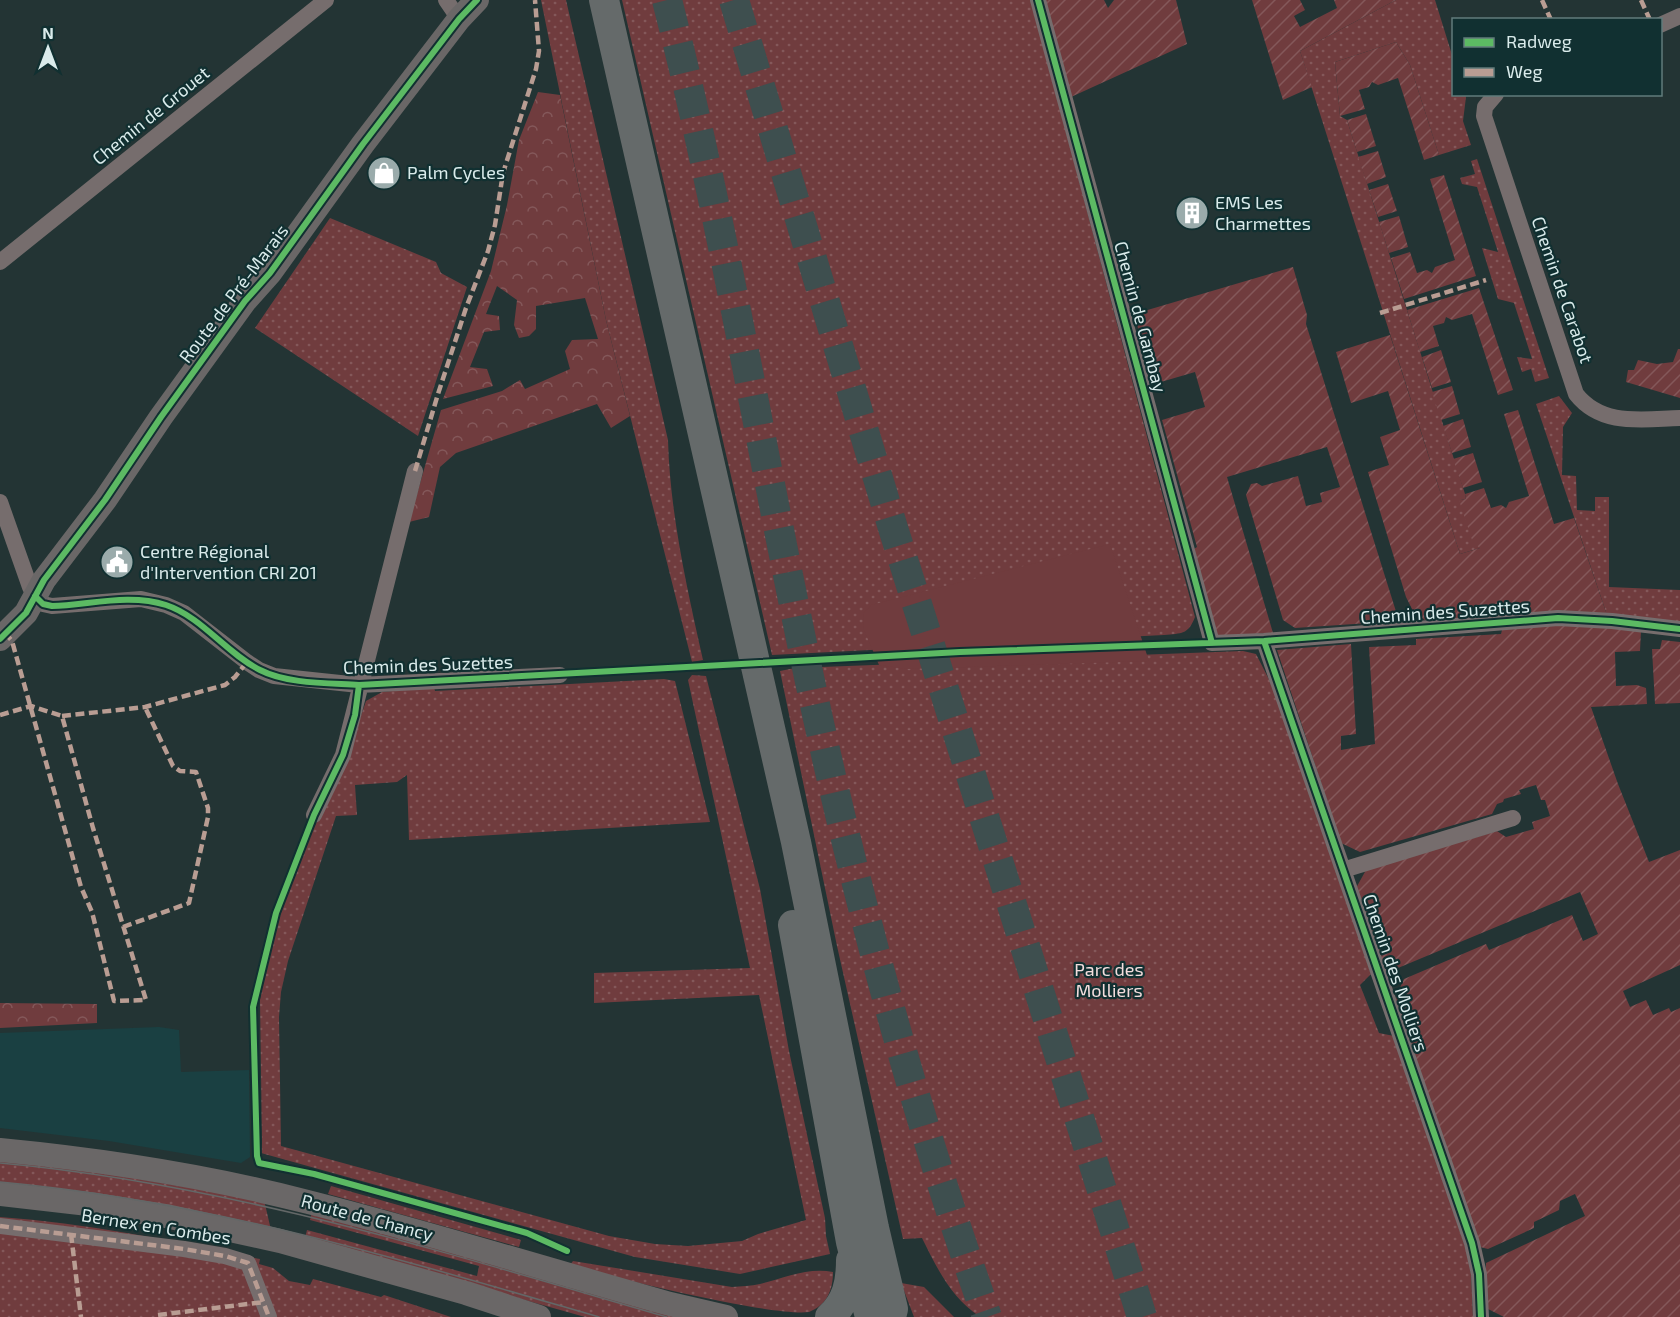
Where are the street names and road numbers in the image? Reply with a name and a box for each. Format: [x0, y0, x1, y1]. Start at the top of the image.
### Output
street label: Chemin de Grouet [87, 61, 213, 169]
street label: Chemin de Carabot [1528, 213, 1598, 366]
street label: Route de Pré-Marais [174, 220, 292, 367]
street label: Chemin de Gambay [1110, 239, 1172, 395]
street label: Chemin des Suzettes [1359, 594, 1530, 628]
street label: Chemin des Suzettes [343, 650, 513, 678]
street label: Chemin des Molliers [1359, 891, 1433, 1054]
street label: Route de Chancy [299, 1189, 436, 1245]
street label: Bernex en Combes [80, 1203, 233, 1249]

